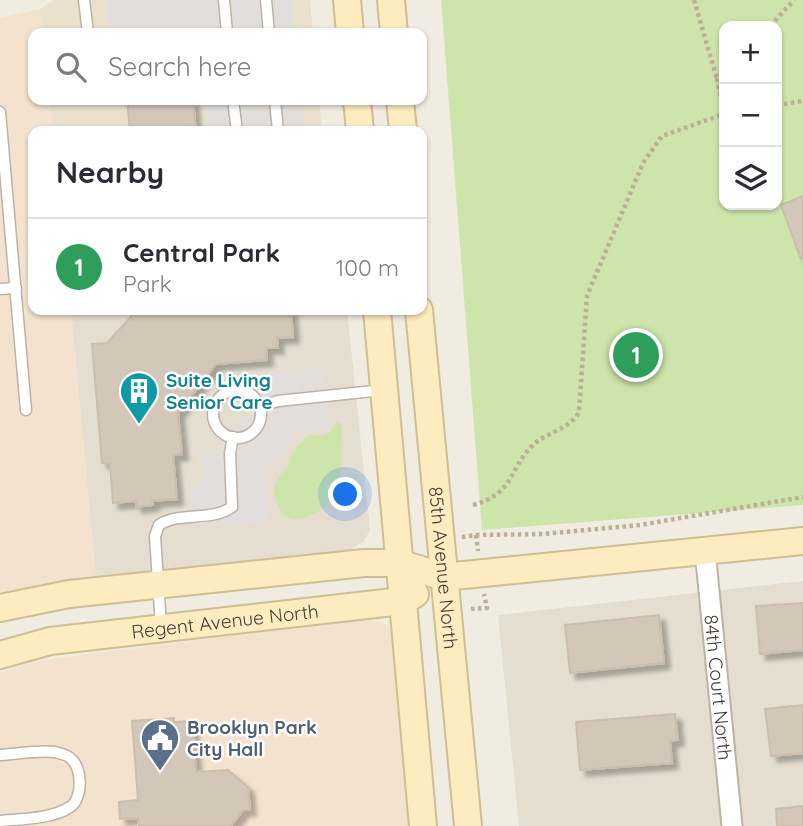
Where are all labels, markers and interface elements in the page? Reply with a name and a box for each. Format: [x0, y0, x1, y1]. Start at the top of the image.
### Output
map controls [719, 21, 782, 210]
button: + [719, 21, 782, 84]
search box [28, 28, 427, 105]
icon: search [52, 48, 90, 86]
text: Search here [108, 50, 252, 83]
button: − [719, 84, 782, 147]
button: layers [719, 147, 782, 210]
text: Nearby [56, 153, 164, 191]
text: Central Park [123, 236, 280, 269]
text: 1 [75, 253, 83, 282]
text: 100 m [336, 253, 399, 282]
text: Park [123, 269, 172, 298]
pin: 1 [613, 329, 659, 381]
place label: Suite Living Senior Care [166, 368, 273, 414]
building icon: Suite Living Senior Care [118, 370, 160, 425]
your location [328, 477, 362, 511]
street label: 85th Avenue North [424, 485, 463, 650]
street label: Regent Avenue North [130, 599, 320, 644]
street label: 84th Court North [699, 613, 738, 761]
place label: Brooklyn Park City Hall [187, 715, 317, 761]
public building icon: Brooklyn Park City Hall [139, 717, 181, 772]

